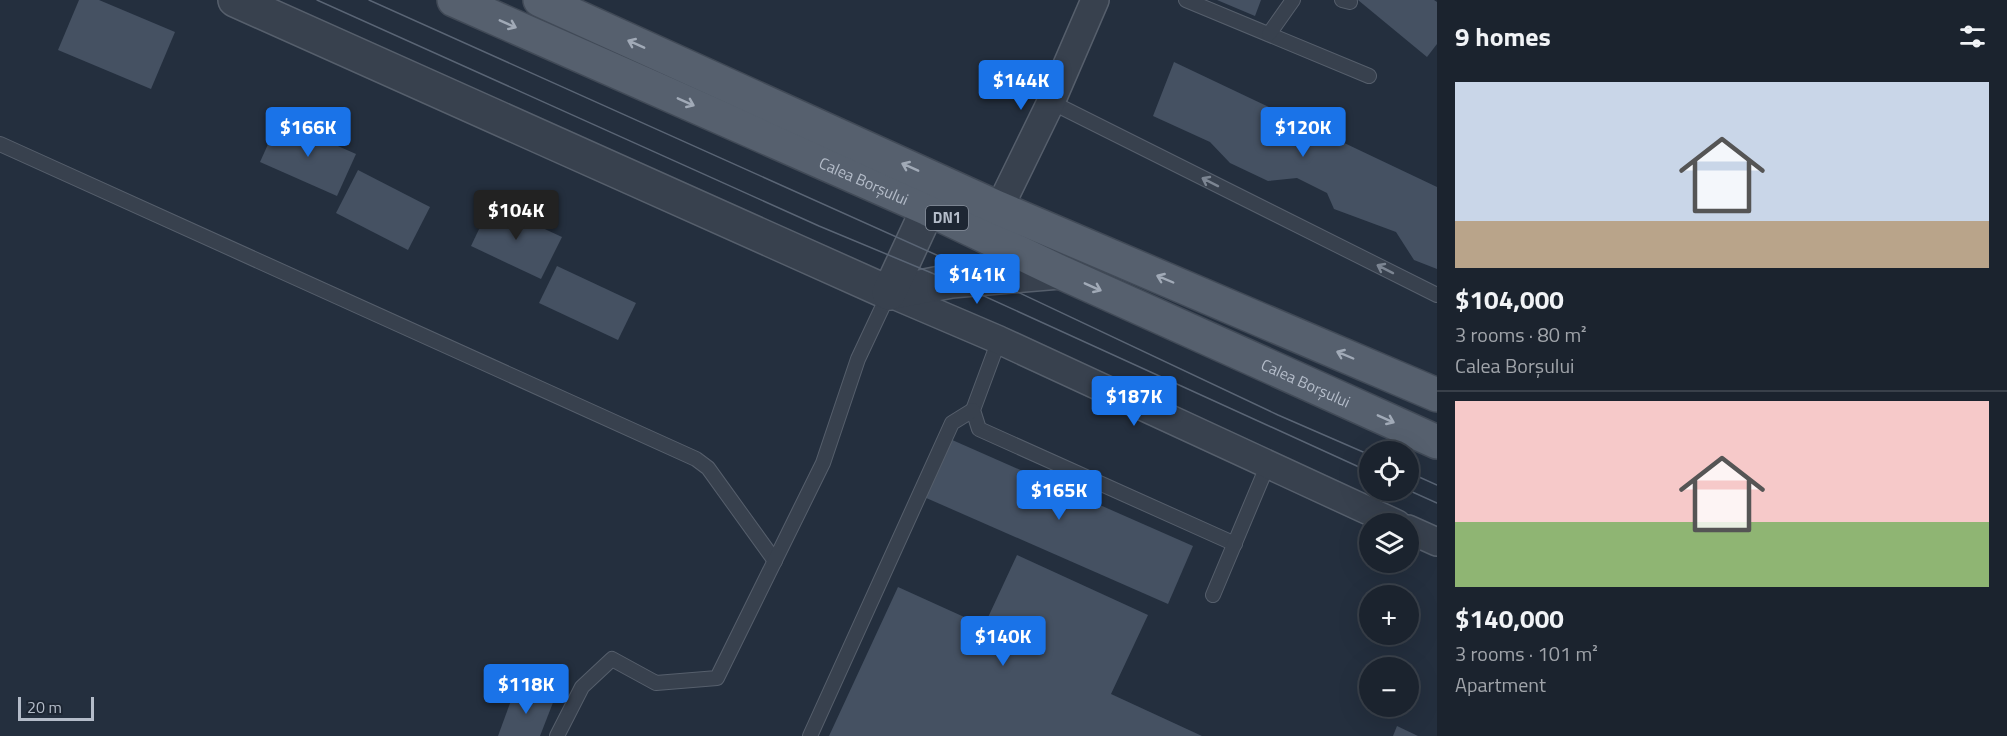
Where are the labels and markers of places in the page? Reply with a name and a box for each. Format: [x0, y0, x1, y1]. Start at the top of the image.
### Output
pin: $144K [979, 60, 1063, 111]
pin: $166K [266, 107, 350, 158]
pin: $120K [1261, 107, 1345, 158]
pin: $104K [474, 190, 558, 241]
pin: $141K [935, 254, 1019, 305]
pin: $187K [1092, 376, 1176, 427]
pin: $165K [1017, 470, 1101, 521]
pin: $140K [961, 616, 1045, 667]
pin: $118K [484, 664, 568, 715]

